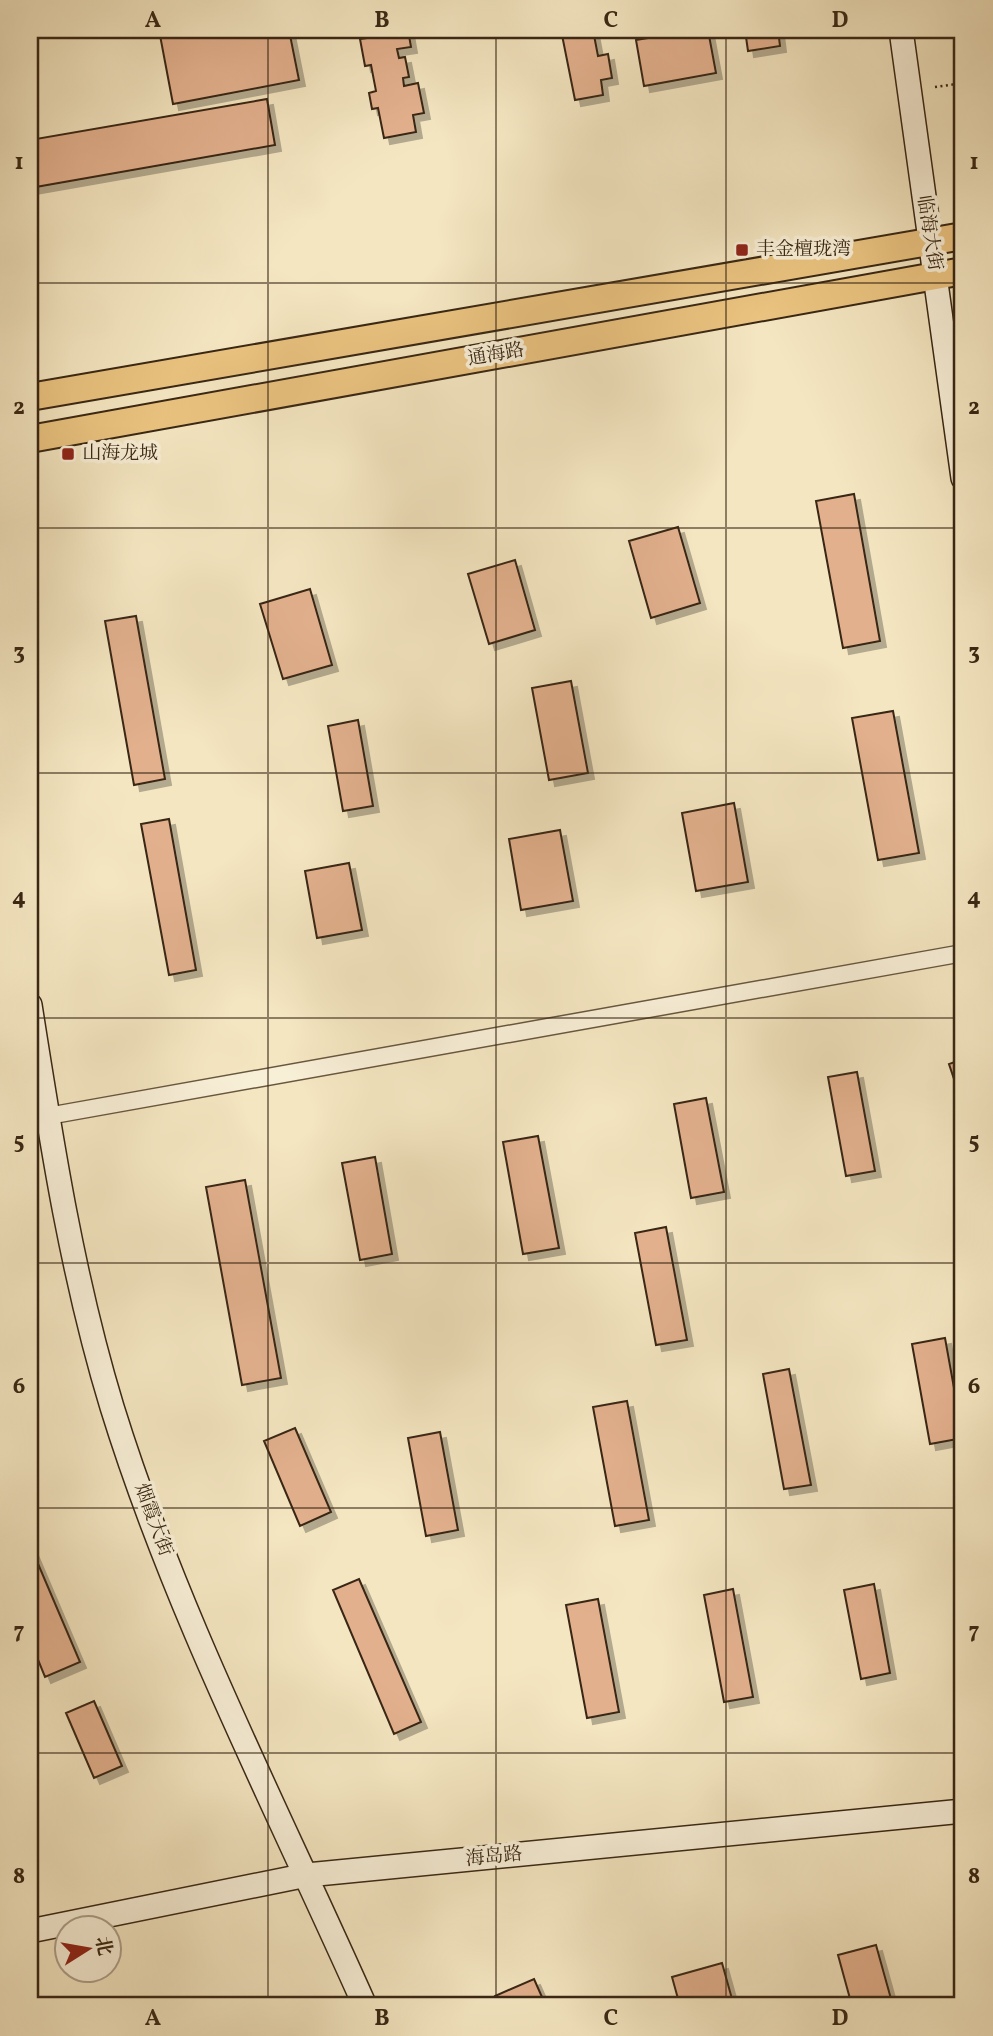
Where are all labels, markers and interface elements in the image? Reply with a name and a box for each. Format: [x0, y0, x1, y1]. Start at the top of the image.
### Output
text: A [145, 5, 161, 37]
text: B [374, 5, 390, 37]
text: C [604, 5, 618, 37]
text: D [832, 5, 849, 37]
text: 1 [14, 147, 24, 179]
text: 1 [969, 147, 979, 179]
street label: 临海大街 [910, 193, 948, 273]
place label: 丰金檀珑湾 [756, 237, 851, 263]
marker: 丰金檀珑湾 [734, 242, 750, 258]
street label: 通海路 [466, 337, 526, 373]
text: 2 [13, 392, 25, 424]
text: 2 [968, 392, 980, 424]
place label: 山海龙城 [82, 441, 158, 467]
marker: 山海龙城 [60, 446, 76, 462]
text: 3 [13, 637, 25, 669]
text: 3 [968, 637, 980, 669]
text: 4 [12, 882, 26, 914]
text: 4 [967, 882, 981, 914]
text: 5 [13, 1126, 25, 1158]
text: 5 [968, 1126, 980, 1158]
text: 6 [13, 1371, 25, 1403]
text: 6 [968, 1371, 980, 1403]
street label: 烟霞大街 [128, 1480, 178, 1560]
text: 7 [14, 1616, 25, 1648]
text: 7 [969, 1616, 980, 1648]
street label: 海岛路 [464, 1841, 524, 1873]
text: 8 [13, 1861, 25, 1893]
text: 8 [968, 1861, 980, 1893]
north arrow [52, 1913, 122, 1983]
text: 北 [88, 1934, 117, 1958]
text: A [145, 2003, 161, 2035]
text: B [374, 2003, 390, 2035]
text: C [604, 2003, 618, 2035]
text: D [832, 2003, 849, 2035]

